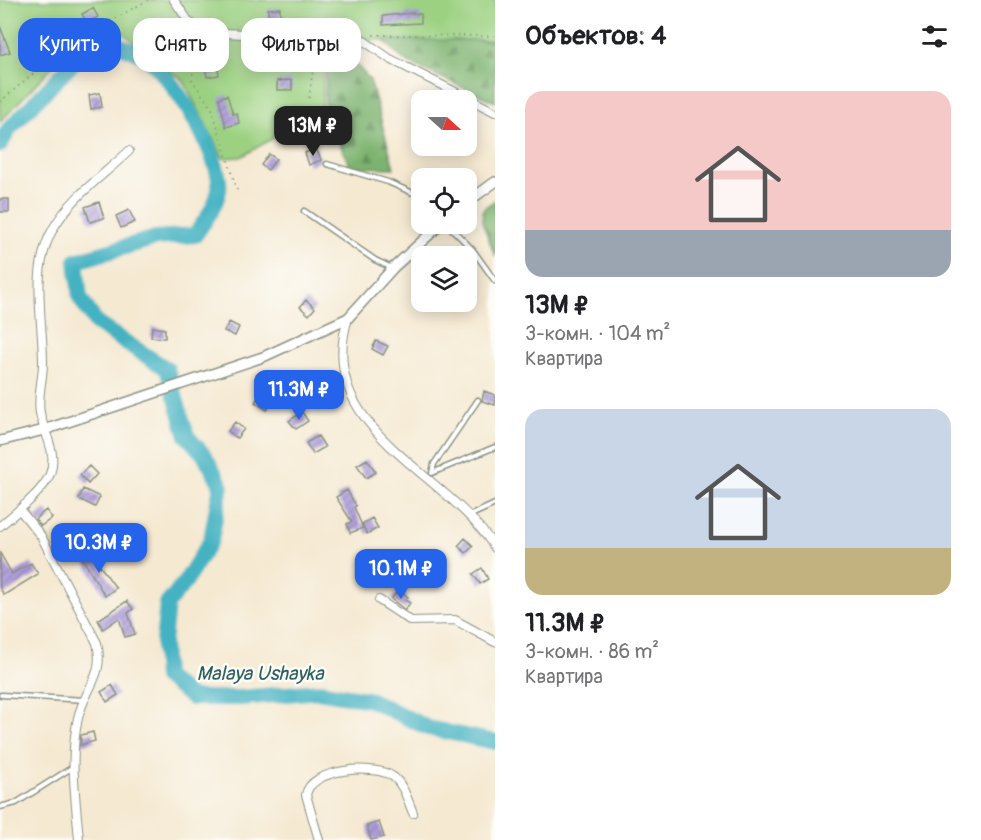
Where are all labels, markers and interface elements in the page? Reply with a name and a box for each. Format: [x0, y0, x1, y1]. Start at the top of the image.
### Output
chip: Купить [18, 18, 121, 72]
chip: Снять [133, 18, 229, 72]
chip: Фильтры [241, 18, 361, 72]
text: Объектов: 4 [525, 20, 666, 52]
icon: filters [918, 20, 951, 53]
north arrow [411, 90, 477, 156]
map controls [411, 90, 477, 312]
pin: 13M ₽ [271, 106, 355, 157]
text: 13M ₽ [288, 113, 338, 138]
icon: home [684, 130, 792, 238]
button: locate [411, 168, 477, 234]
button: layers [411, 246, 477, 312]
text: 13M ₽ [525, 289, 590, 321]
text: 3-комн. · 104 m² [525, 321, 670, 346]
text: Квартира [525, 346, 603, 371]
pin: 11.3M ₽ [244, 370, 354, 421]
text: 11.3M ₽ [268, 377, 330, 402]
icon: home [684, 448, 792, 556]
pin: 10.3M ₽ [44, 523, 154, 574]
text: 10.3M ₽ [65, 530, 133, 555]
pin: 10.1M ₽ [346, 549, 456, 600]
text: 10.1M ₽ [369, 556, 433, 581]
text: 11.3M ₽ [525, 607, 606, 639]
text: 3-комн. · 86 m² [525, 639, 659, 664]
water label: Malaya Ushayka [197, 661, 325, 686]
text: Квартира [525, 664, 603, 689]

